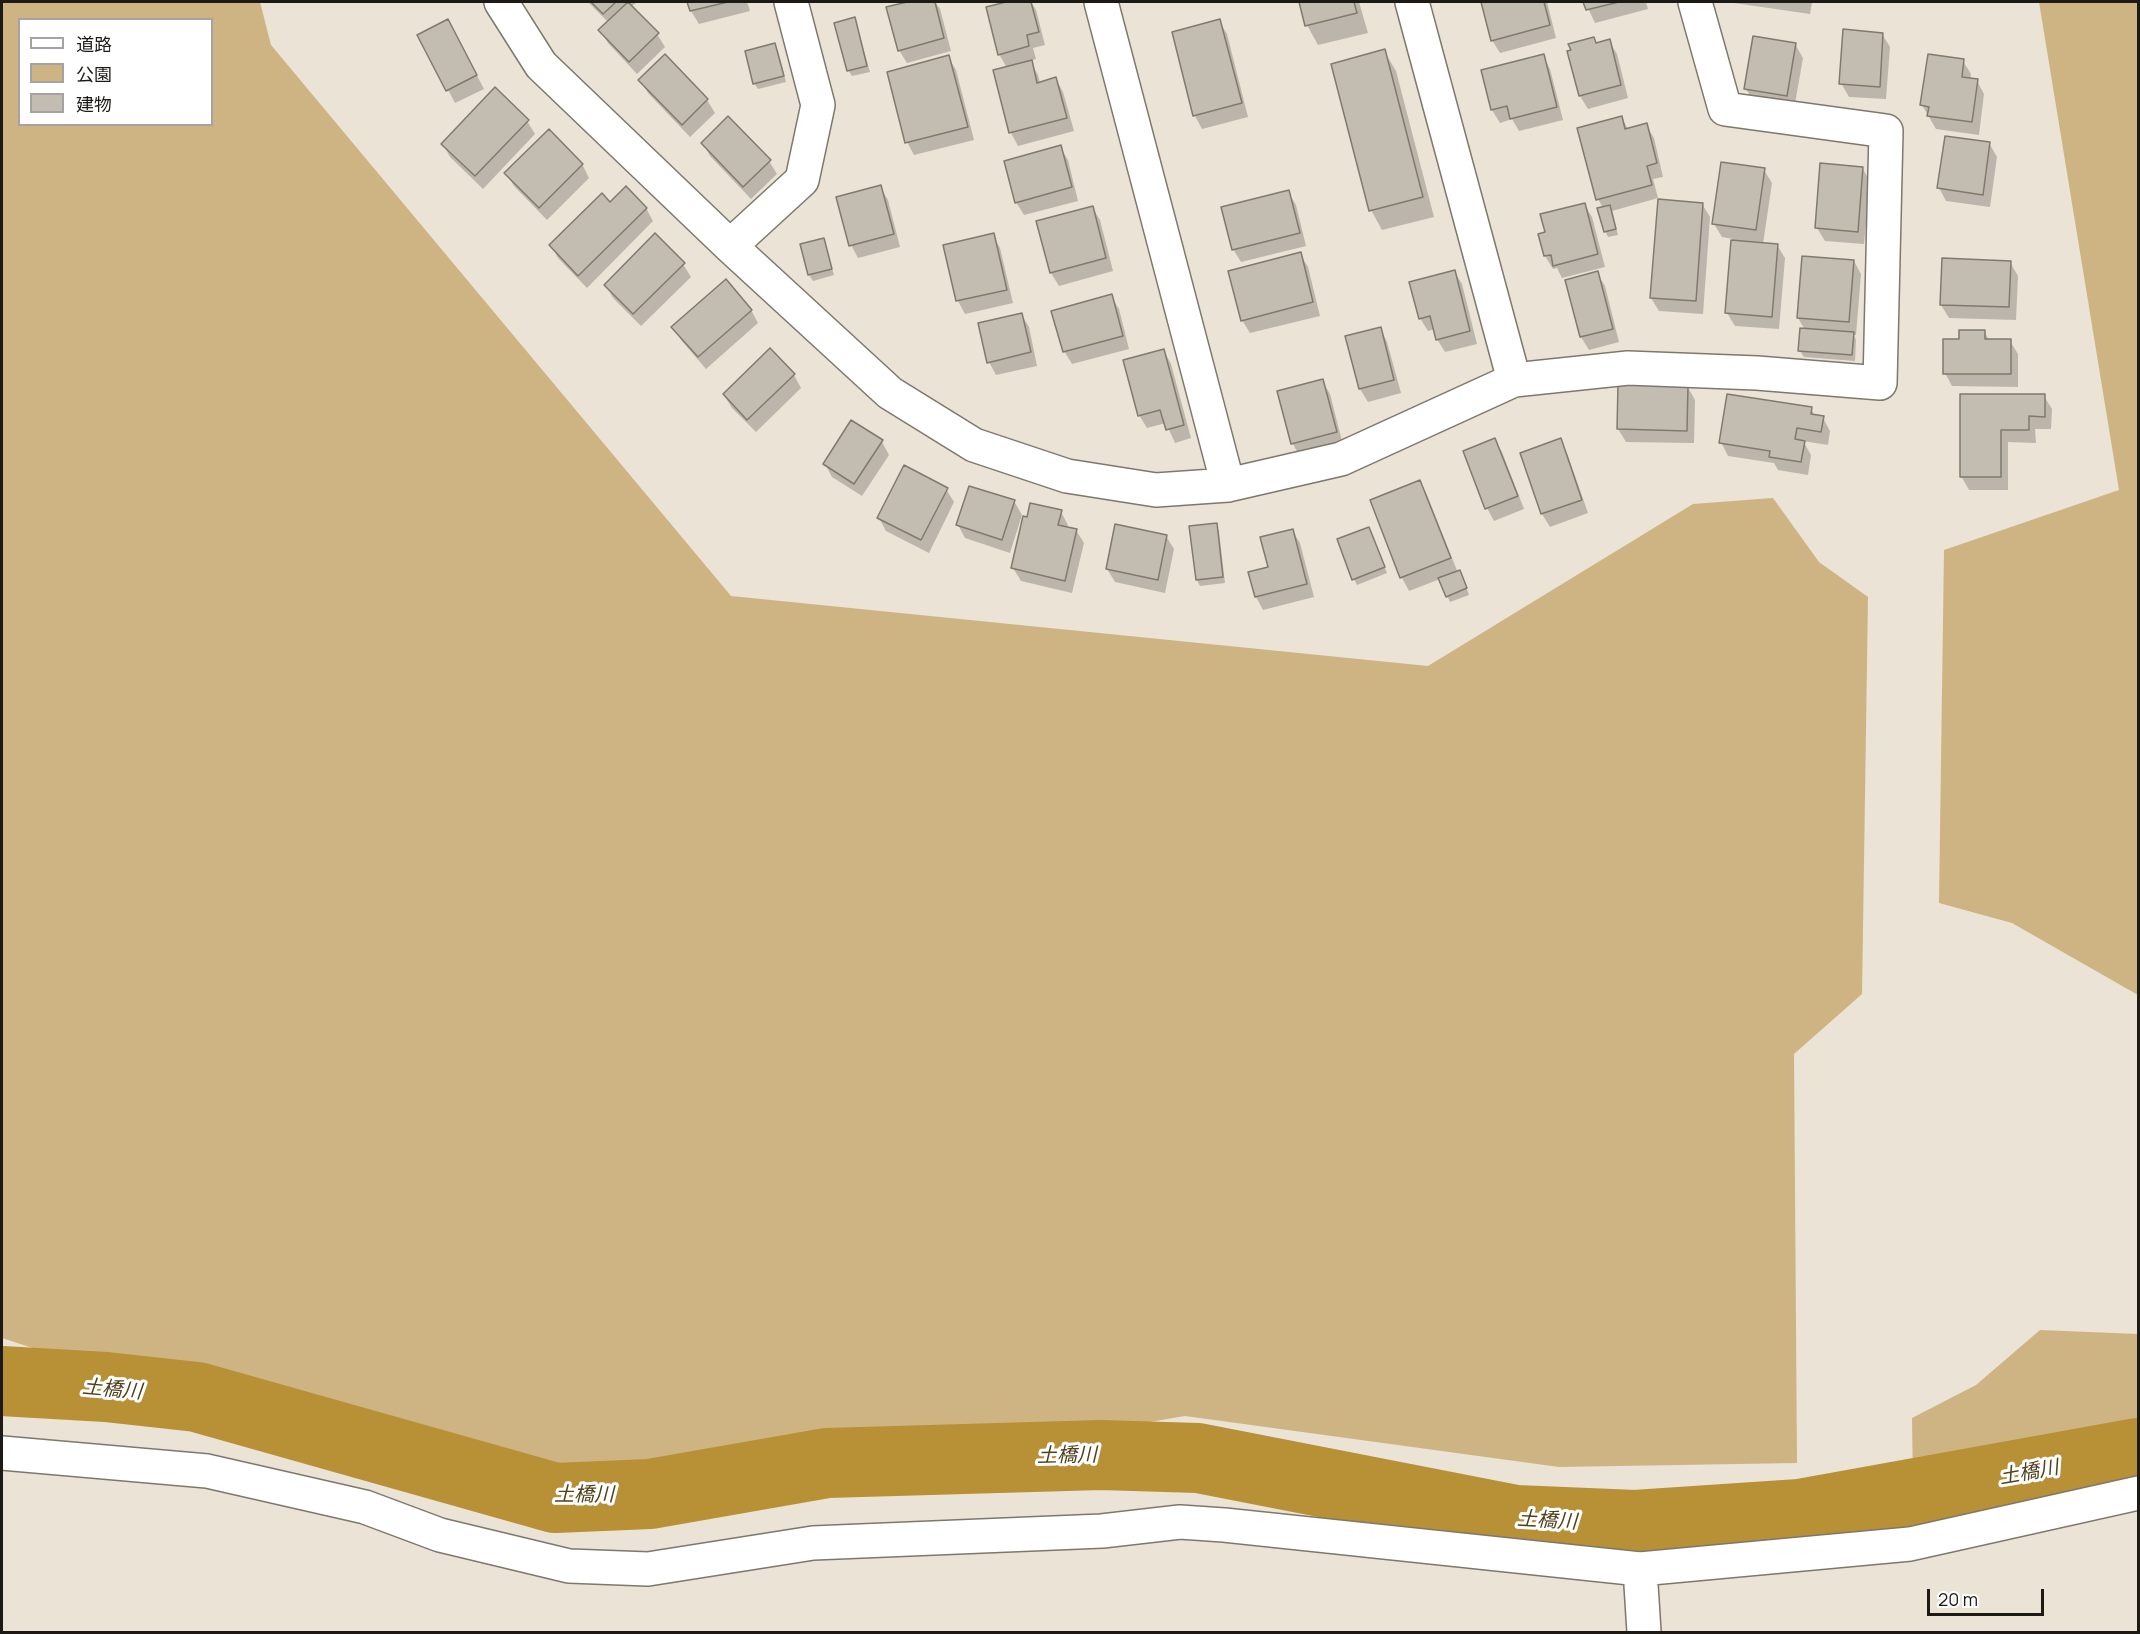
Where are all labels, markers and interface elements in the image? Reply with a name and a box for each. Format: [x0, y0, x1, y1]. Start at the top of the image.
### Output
legend [18, 18, 213, 126]
text: 道路 [76, 32, 112, 56]
text: 公園 [76, 62, 112, 86]
text: 建物 [76, 92, 112, 116]
water label: 土橋川 [81, 1375, 143, 1405]
water label: 土橋川 [1037, 1443, 1097, 1469]
water label: 土橋川 [1997, 1456, 2061, 1490]
water label: 土橋川 [554, 1483, 614, 1507]
water label: 土橋川 [1516, 1507, 1578, 1535]
scale bar [1930, 1577, 2047, 1615]
text: 20 m [1938, 1587, 1978, 1611]

